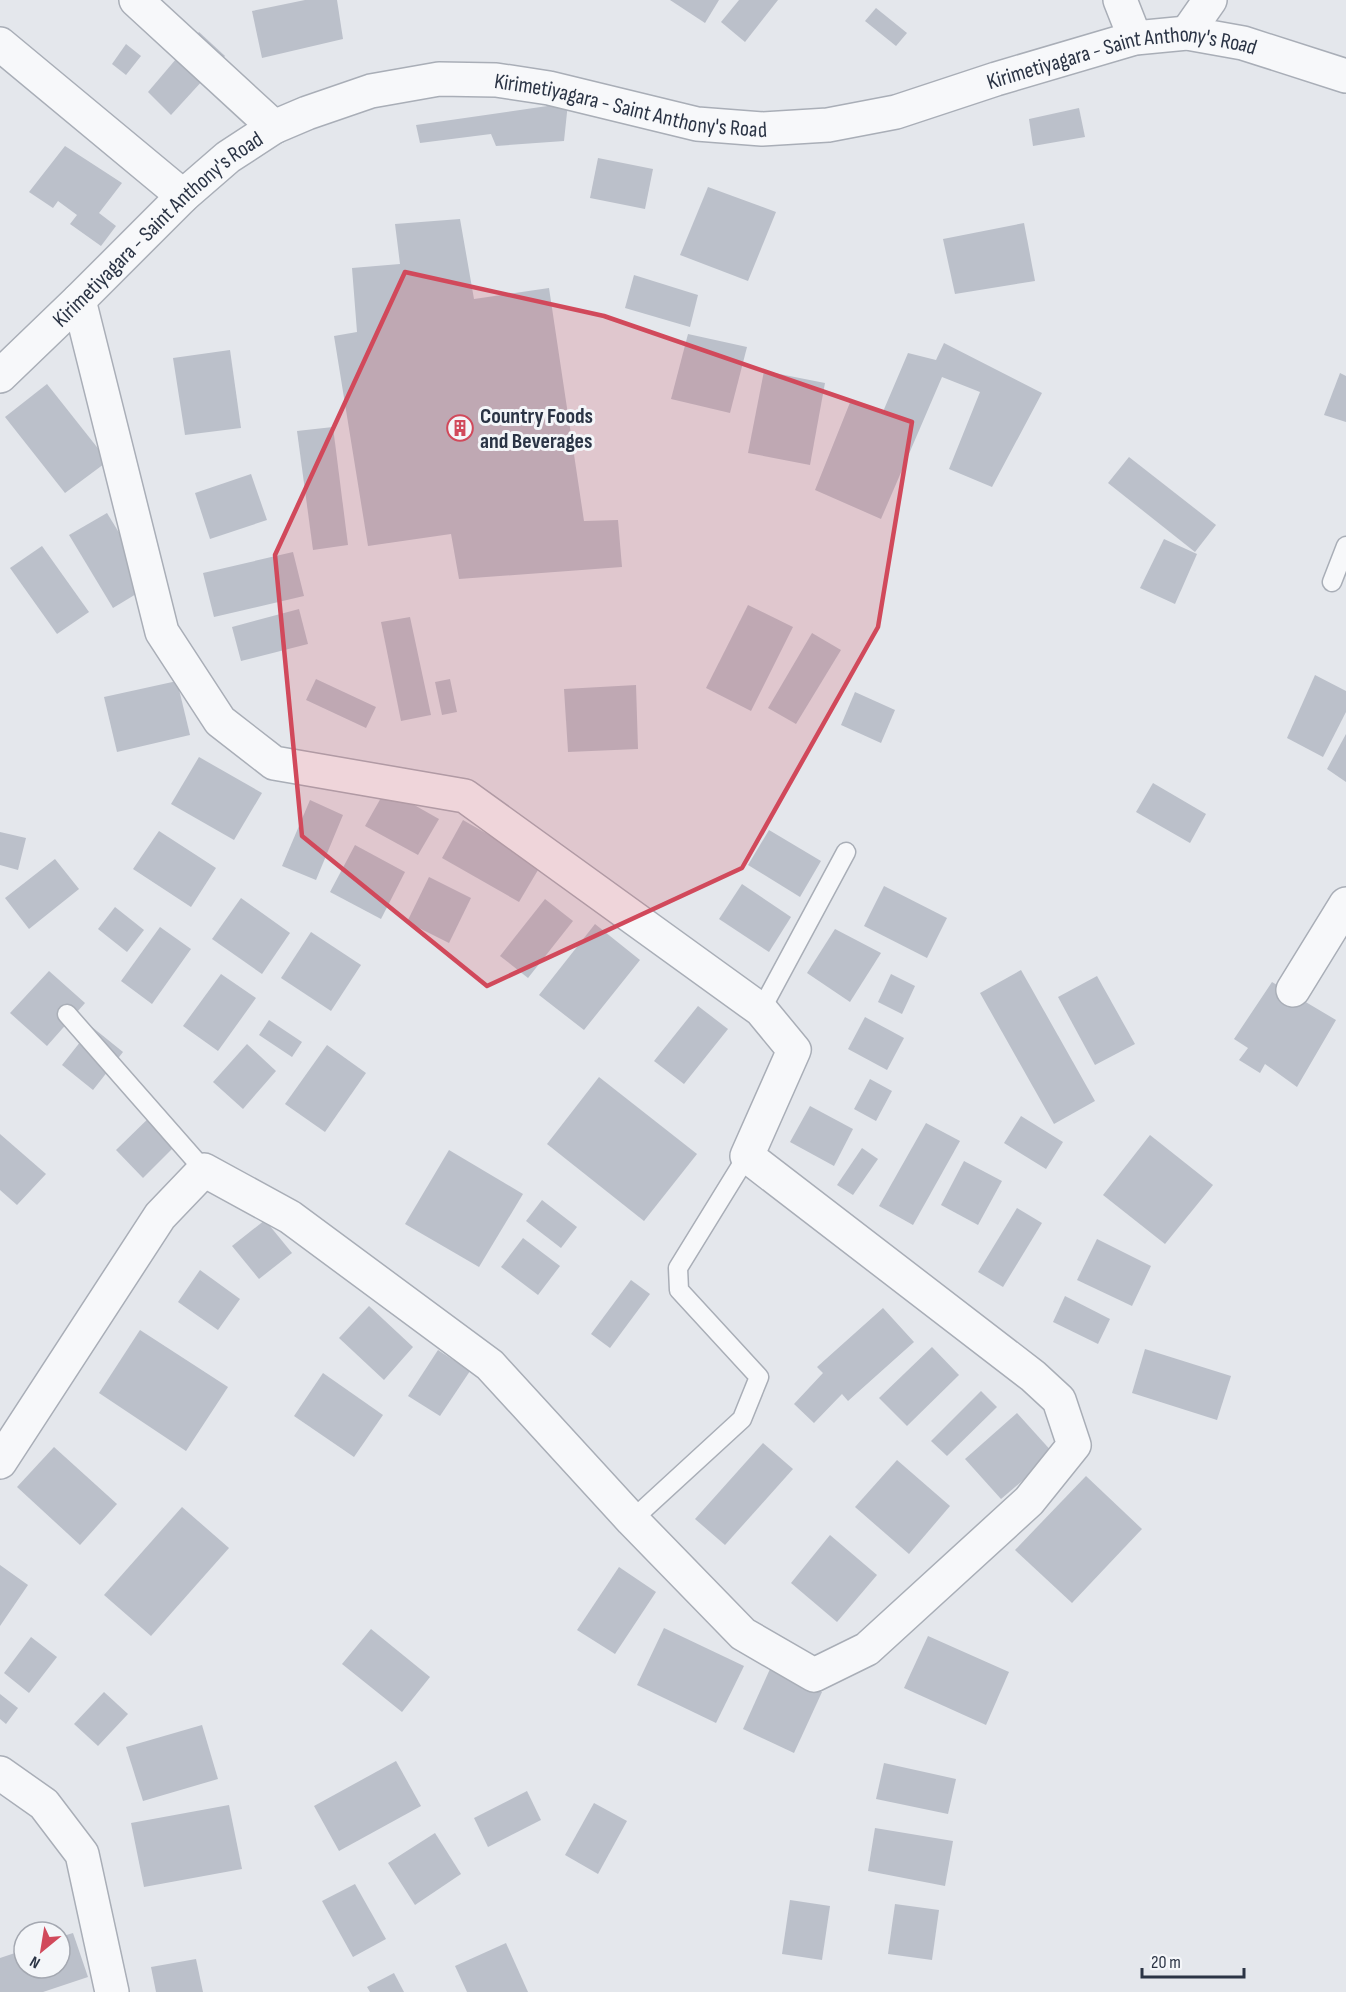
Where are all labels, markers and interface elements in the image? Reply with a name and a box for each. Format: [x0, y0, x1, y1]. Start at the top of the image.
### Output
street label: Kirimetiyagara - Saint Anthony's Road [984, 21, 1260, 96]
street label: Kirimetiyagara - Saint Anthony's Road [492, 68, 768, 144]
street label: Kirimetiyagara - Saint Anthony's Road [47, 126, 268, 333]
place label: Country Foods and Beverages [480, 403, 593, 455]
building icon: Country Foods and Beverages [445, 413, 475, 443]
north arrow [12, 1920, 72, 1980]
scale bar [1142, 1941, 1244, 1979]
text: N [27, 1951, 44, 1972]
text: 20 m [1151, 1952, 1181, 1973]

